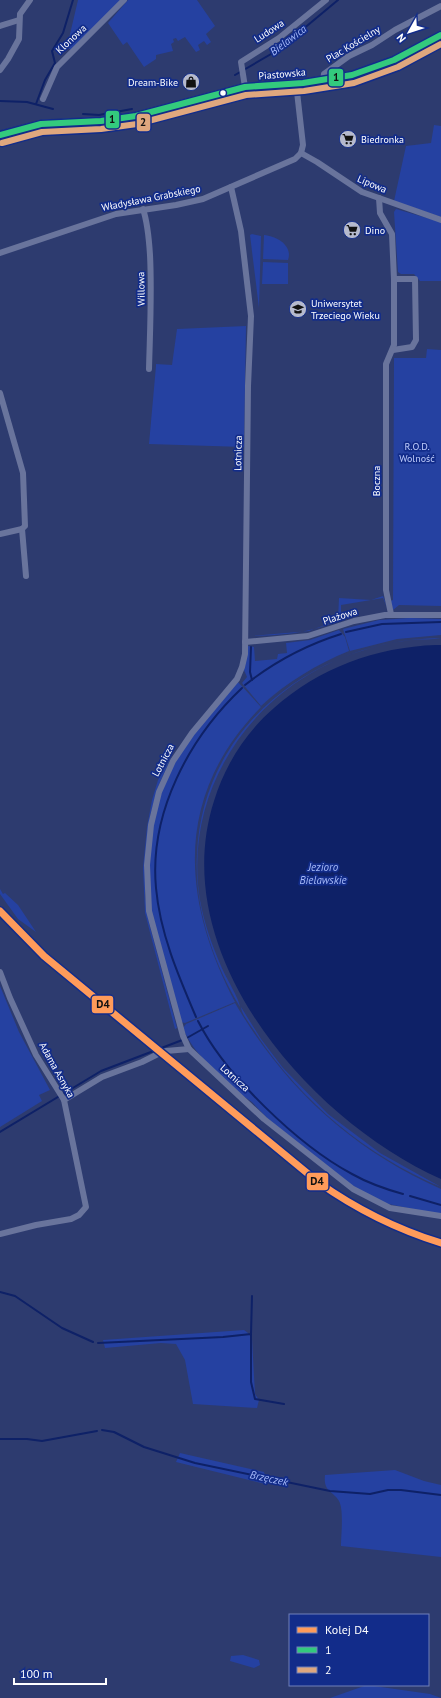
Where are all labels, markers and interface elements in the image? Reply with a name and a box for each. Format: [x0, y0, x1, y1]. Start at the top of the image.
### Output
north arrow [389, 12, 429, 52]
street label: Ludowa [251, 16, 287, 46]
street label: Klonowa [53, 21, 89, 57]
water label: Bielawica [267, 21, 310, 58]
street label: Plac Kościelny [324, 23, 383, 65]
text: N [394, 31, 409, 46]
street label: Piastowska [258, 65, 306, 83]
line badge: 1 [328, 68, 344, 87]
text: 1 [333, 70, 339, 84]
shop icon: Dream-Bike [181, 72, 201, 92]
place label: Dream-Bike [128, 76, 178, 89]
unlabelled marker [218, 88, 228, 98]
line badge: 1 [105, 110, 120, 129]
text: 1 [109, 112, 115, 126]
line badge: 2 [136, 113, 151, 132]
text: 2 [140, 115, 146, 129]
supermarket icon: Biedronka [338, 129, 358, 149]
place label: Biedronka [361, 133, 404, 146]
street label: Lipowa [355, 172, 389, 196]
street label: Władysława Grabskiego [100, 182, 202, 214]
supermarket icon: Dino [342, 220, 362, 240]
place label: Dino [365, 224, 385, 237]
street label: Willowa [134, 272, 148, 306]
place label: Uniwersytet Trzeciego Wieku [311, 297, 380, 322]
school or university icon: Uniwersytet Trzeciego Wieku [288, 299, 308, 319]
street label: Lotnicza [231, 435, 245, 471]
park label: R.O.D. Wolność [399, 440, 435, 465]
street label: Boczna [370, 466, 383, 496]
street label: Plażowa [321, 604, 359, 628]
street label: Lotnicza [149, 741, 177, 779]
water label: Jezioro Bielawskie [299, 860, 347, 887]
line badge: D4 [91, 995, 114, 1014]
text: D4 [96, 997, 110, 1011]
street label: Adama Asnyka [36, 1040, 78, 1100]
street label: Lotnicza [218, 1061, 252, 1095]
line badge: D4 [306, 1172, 329, 1191]
text: D4 [310, 1174, 324, 1188]
water label: Brzęczek [249, 1467, 290, 1489]
legend [289, 1614, 429, 1686]
text: Kolej D4 [325, 1622, 369, 1637]
text: 1 [325, 1642, 332, 1657]
scale bar [14, 1660, 106, 1686]
text: 2 [325, 1662, 332, 1677]
text: 100 m [20, 1666, 53, 1681]

